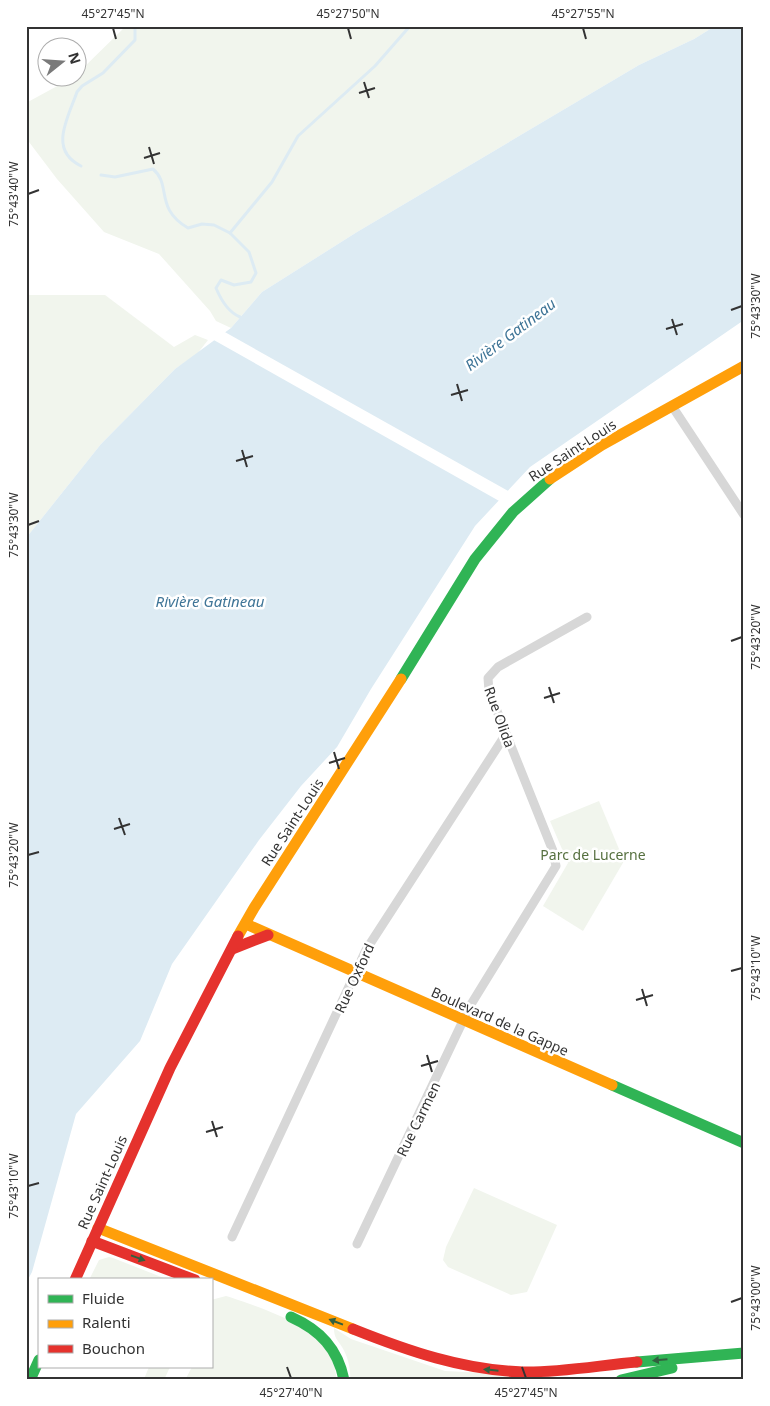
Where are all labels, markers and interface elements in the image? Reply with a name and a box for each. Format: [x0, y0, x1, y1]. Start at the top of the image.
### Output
text: 45°27'45"N [81, 5, 145, 22]
text: 45°27'50"N [316, 5, 380, 22]
text: 45°27'55"N [551, 5, 615, 22]
north arrow [38, 38, 88, 88]
text: N [64, 50, 86, 66]
text: 75°43'40"W [5, 161, 22, 227]
text: 75°43'30"W [747, 273, 764, 339]
water label: Rivière Gatineau [461, 293, 560, 375]
street label: Rue Saint-Louis [524, 414, 620, 485]
text: 75°43'30"W [5, 492, 22, 558]
water label: Rivière Gatineau [156, 591, 265, 611]
text: 75°43'20"W [747, 604, 764, 670]
street label: Rue Olida [480, 684, 520, 750]
street label: Rue Saint-Louis [257, 774, 328, 870]
text: 75°43'20"W [5, 822, 22, 888]
park label: Parc de Lucerne [540, 845, 646, 864]
text: 75°43'10"W [747, 935, 764, 1001]
street label: Rue Oxford [330, 940, 378, 1016]
street label: Boulevard de la Gappe [428, 982, 572, 1060]
street label: Rue Carmen [392, 1078, 444, 1160]
street label: Rue Saint-Louis [73, 1132, 131, 1232]
text: 75°43'10"W [5, 1153, 22, 1219]
one-way arrow [131, 1254, 146, 1262]
text: 75°43'00"W [747, 1265, 764, 1331]
legend [38, 1278, 212, 1368]
text: Fluide [82, 1288, 124, 1308]
text: Ralenti [82, 1312, 131, 1332]
one-way arrow [329, 1318, 343, 1326]
text: Bouchon [82, 1338, 145, 1358]
one-way arrow [652, 1356, 668, 1364]
one-way arrow [482, 1365, 498, 1373]
text: 45°27'40"N [259, 1384, 323, 1401]
text: 45°27'45"N [494, 1384, 558, 1401]

